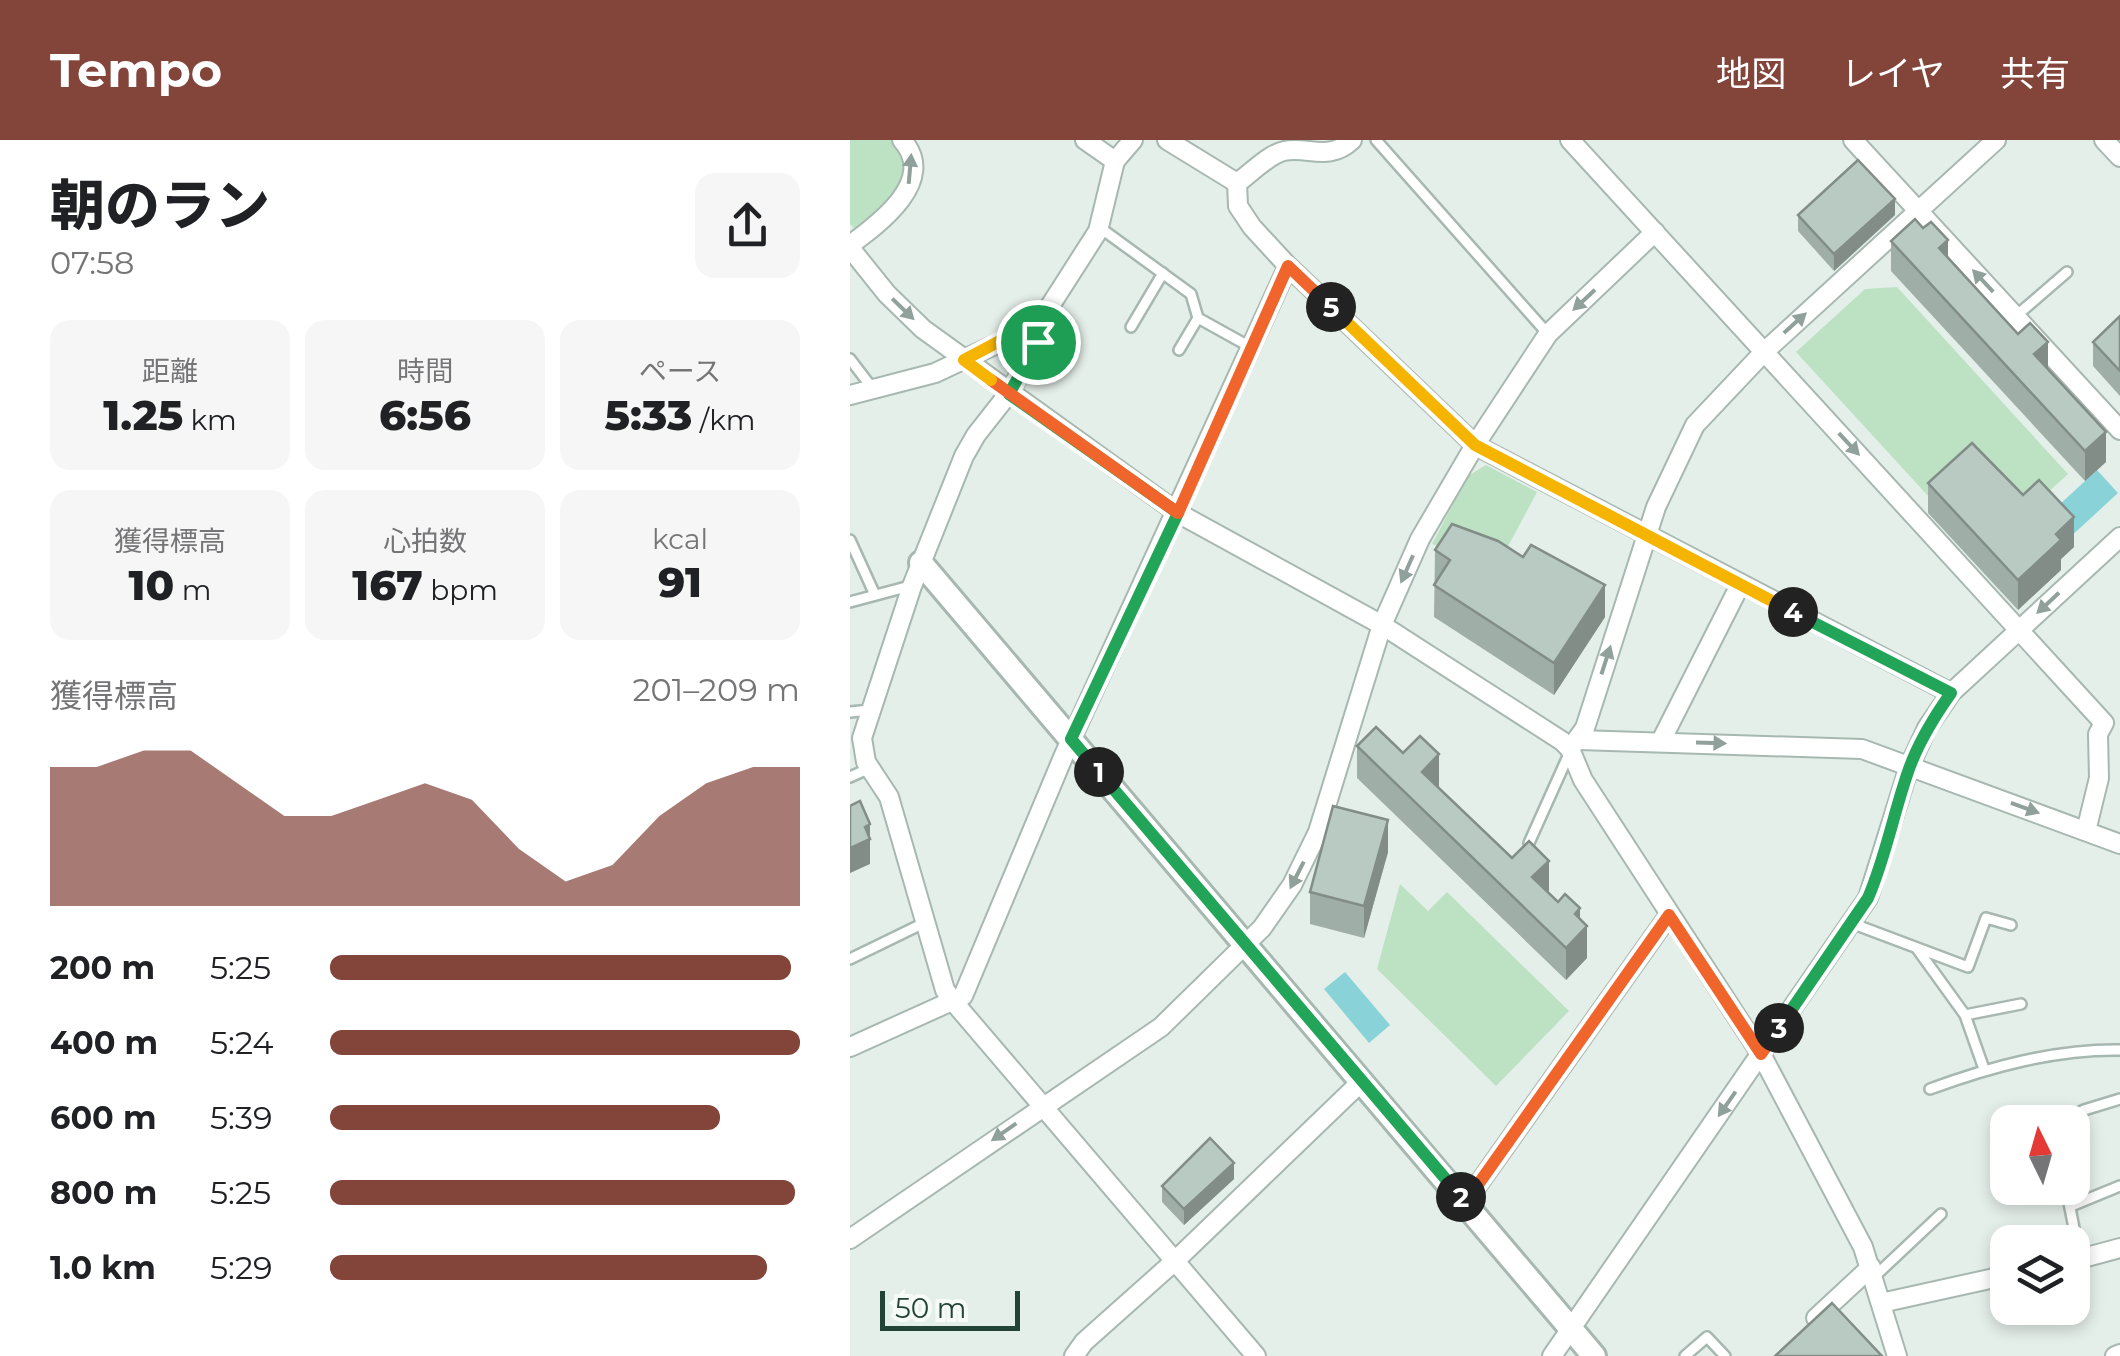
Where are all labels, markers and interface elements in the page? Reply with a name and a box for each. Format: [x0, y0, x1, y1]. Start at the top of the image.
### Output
text: Tempo [50, 41, 222, 99]
text: 地図 [1716, 52, 1786, 95]
text: レイヤ [1841, 52, 1945, 95]
text: 共有 [2000, 52, 2070, 95]
one-way arrow [903, 153, 919, 184]
text: 朝のラン [50, 172, 270, 239]
button: share [695, 173, 800, 278]
text: 07:58 [50, 243, 134, 282]
one-way arrow [1972, 269, 1995, 293]
pin: 5 [1306, 282, 1356, 332]
one-way arrow [1573, 287, 1597, 311]
text: 5 [1323, 290, 1339, 324]
one-way arrow [890, 297, 914, 320]
pin [996, 300, 1081, 385]
one-way arrow [1783, 312, 1807, 335]
icon: arrive [1011, 315, 1066, 370]
text: 距離 [142, 354, 198, 388]
text: 時間 [397, 354, 453, 388]
text: ペース [639, 354, 721, 388]
text: 1.25 [103, 389, 183, 441]
text: 6:56 [379, 389, 471, 441]
text: 5:33 [605, 389, 692, 441]
text: km [183, 403, 237, 437]
text: /km [692, 403, 755, 437]
one-way arrow [1837, 431, 1859, 456]
text: kcal [652, 522, 708, 556]
text: 獲得標高 [114, 524, 226, 558]
text: 心拍数 [383, 524, 467, 558]
one-way arrow [1399, 554, 1415, 584]
text: 91 [658, 556, 702, 608]
text: 10 [129, 559, 174, 611]
text: 167 [352, 559, 423, 611]
text: m [174, 573, 211, 607]
text: bpm [423, 573, 498, 607]
pin: 4 [1768, 587, 1818, 637]
one-way arrow [2036, 591, 2060, 614]
text: 4 [1783, 595, 1803, 629]
one-way arrow [1600, 645, 1615, 675]
text: 201–209 m [632, 670, 800, 709]
text: 獲得標高 [50, 676, 178, 715]
one-way arrow [1696, 735, 1728, 751]
pin: 1 [1074, 747, 1124, 797]
text: 1 [1094, 755, 1104, 789]
one-way arrow [2011, 801, 2041, 816]
one-way arrow [1289, 860, 1306, 889]
text: 200 m [50, 948, 155, 987]
text: 5:25 [210, 948, 271, 987]
pin: 3 [1754, 1003, 1804, 1053]
text: 3 [1771, 1011, 1787, 1045]
text: 400 m [50, 1023, 158, 1062]
text: 5:24 [210, 1023, 274, 1062]
one-way arrow [1718, 1090, 1737, 1117]
text: 600 m [50, 1098, 156, 1137]
text: 5:39 [210, 1098, 272, 1137]
north arrow [1990, 1105, 2090, 1205]
map controls [1990, 1105, 2090, 1325]
one-way arrow [990, 1122, 1017, 1141]
pin: 2 [1436, 1172, 1486, 1222]
text: 800 m [50, 1173, 157, 1212]
text: 5:25 [210, 1173, 271, 1212]
text: 2 [1453, 1180, 1469, 1214]
button: layers [1990, 1225, 2090, 1325]
text: 1.0 km [50, 1248, 156, 1287]
text: 5:29 [210, 1248, 273, 1287]
scale bar [880, 1286, 1020, 1330]
text: 50 m [895, 1291, 966, 1325]

